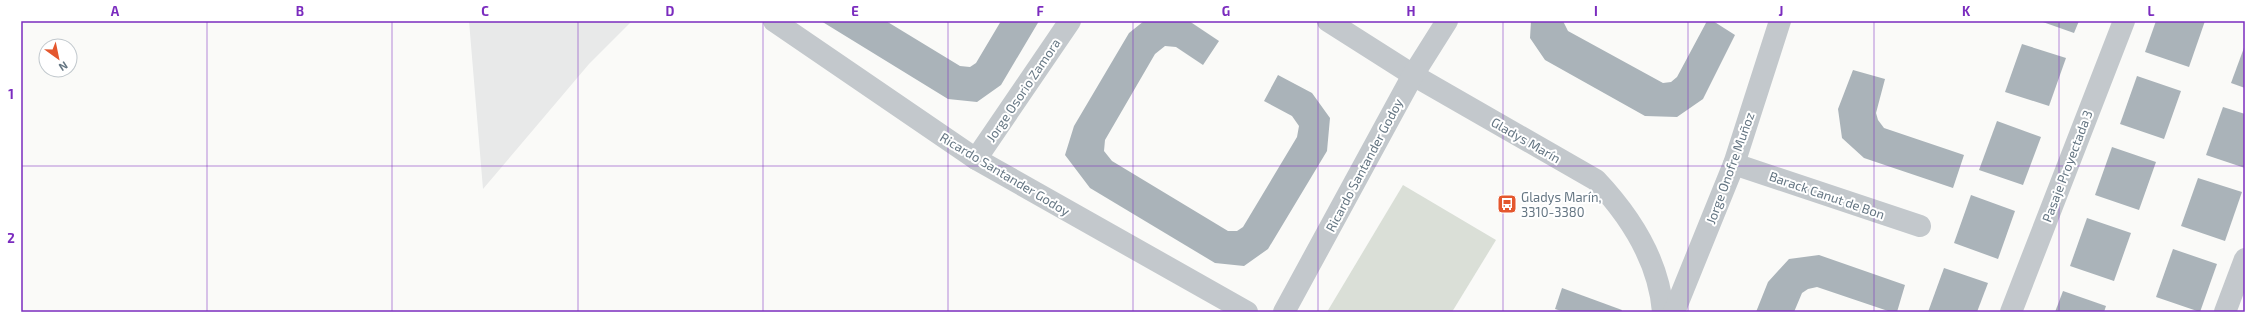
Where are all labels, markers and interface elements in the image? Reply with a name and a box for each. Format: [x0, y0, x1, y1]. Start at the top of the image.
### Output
text: A [111, 3, 120, 19]
text: B [296, 3, 304, 19]
text: C [481, 3, 489, 19]
text: D [666, 3, 675, 19]
text: E [851, 3, 859, 19]
text: F [1036, 3, 1044, 19]
text: G [1222, 3, 1230, 19]
text: H [1407, 3, 1416, 19]
text: I [1594, 3, 1598, 19]
text: J [1779, 3, 1783, 19]
text: K [1962, 3, 1971, 19]
text: L [2148, 3, 2155, 19]
street label: Jorge Osorio Zamora [983, 35, 1063, 145]
north arrow [38, 38, 78, 78]
text: N [57, 59, 71, 74]
text: 1 [8, 86, 14, 102]
street label: Ricardo Santander Godoy [1322, 96, 1406, 234]
street label: Pasaje Proyectada 3 [2038, 108, 2096, 224]
street label: Jorge Onofre Muñoz [1702, 110, 1758, 226]
street label: Gladys Marín [1488, 114, 1564, 166]
street label: Ricardo Santander Godoy [937, 129, 1073, 219]
street label: Barack Canut de Bon [1767, 168, 1887, 222]
place label: Gladys Marín, 3310-3380 [1521, 189, 1602, 220]
bus stop icon: Gladys Marín, 3310-3380 [1496, 193, 1518, 215]
text: 2 [7, 230, 15, 246]

